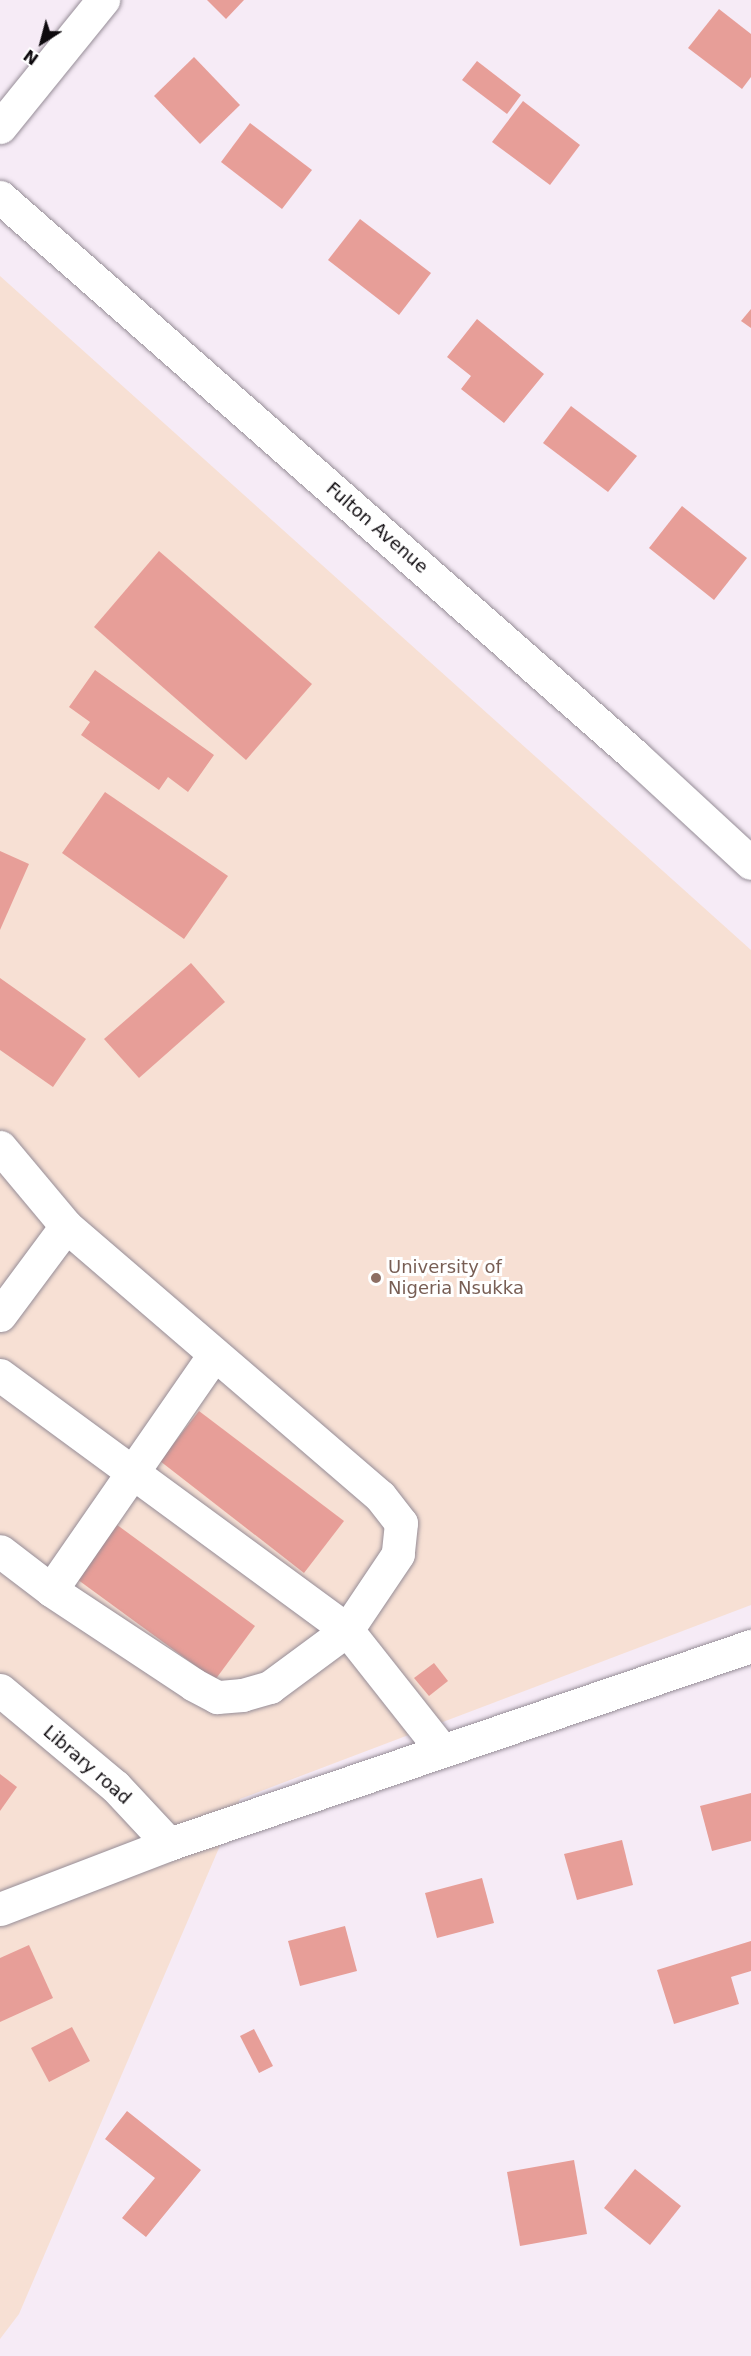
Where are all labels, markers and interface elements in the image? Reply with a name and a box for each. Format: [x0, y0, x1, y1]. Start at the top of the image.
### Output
north arrow [12, 12, 72, 72]
text: N [20, 45, 42, 69]
street label: Fulton Avenue [322, 478, 432, 578]
place label: University of Nigeria Nsukka [388, 1257, 524, 1300]
marker: University of Nigeria Nsukka [369, 1271, 383, 1285]
street label: Library road [39, 1721, 135, 1809]

